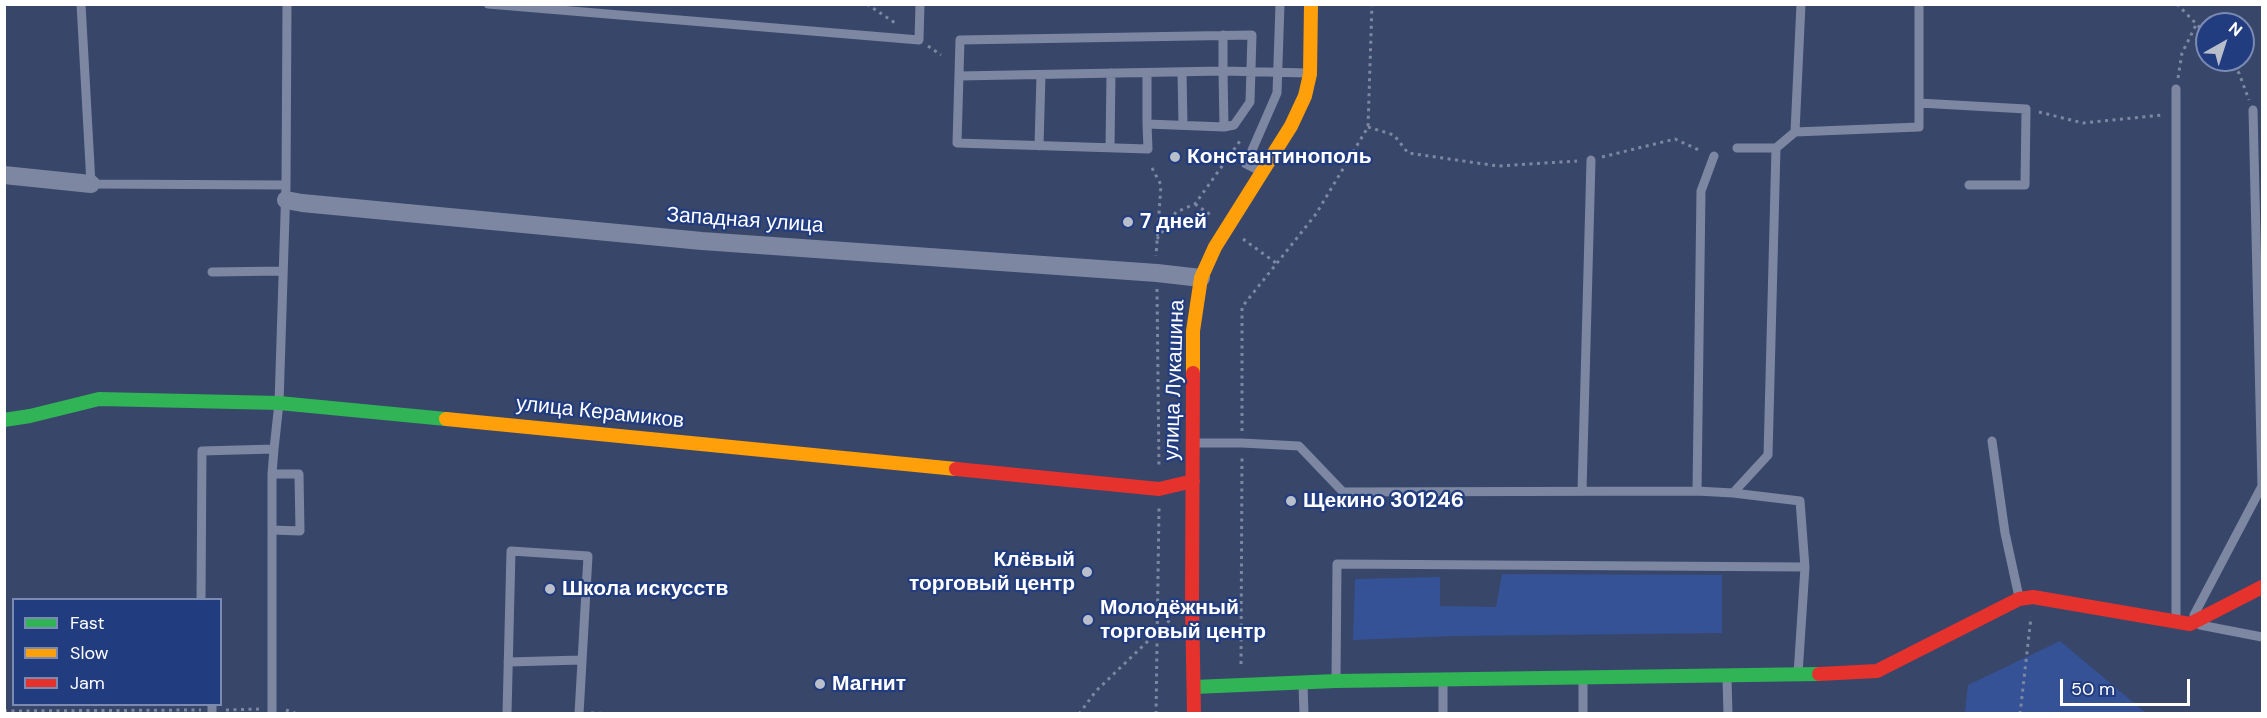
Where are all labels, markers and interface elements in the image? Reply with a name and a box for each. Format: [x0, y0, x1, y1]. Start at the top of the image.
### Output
north arrow [2195, 12, 2255, 72]
text: N [2224, 17, 2247, 41]
place label: Константинополь [1187, 144, 1372, 170]
marker: Константинополь [1168, 150, 1182, 164]
street label: Западная улица [665, 203, 825, 239]
place label: 7 дней [1140, 209, 1207, 235]
marker: 7 дней [1121, 215, 1135, 229]
street label: улица Лукашина [1160, 299, 1190, 461]
street label: улица Керамиков [515, 392, 685, 434]
place label: Щекино 301246 [1303, 488, 1464, 514]
marker: Щекино 301246 [1284, 494, 1298, 508]
place label: Клёвый торговый центр [909, 547, 1075, 597]
marker: Клёвый торговый центр [1080, 565, 1094, 579]
place label: Школа искусств [562, 576, 728, 602]
marker: Школа искусств [543, 582, 557, 596]
place label: Молодёжный торговый центр [1100, 595, 1266, 645]
legend [12, 598, 222, 706]
text: Fast [70, 611, 105, 635]
marker: Молодёжный торговый центр [1081, 613, 1095, 627]
text: Slow [70, 641, 109, 665]
scale bar [2063, 667, 2194, 705]
text: Jam [70, 671, 105, 695]
place label: Магнит [832, 671, 906, 697]
marker: Магнит [813, 677, 827, 691]
text: 50 m [2071, 677, 2115, 701]

